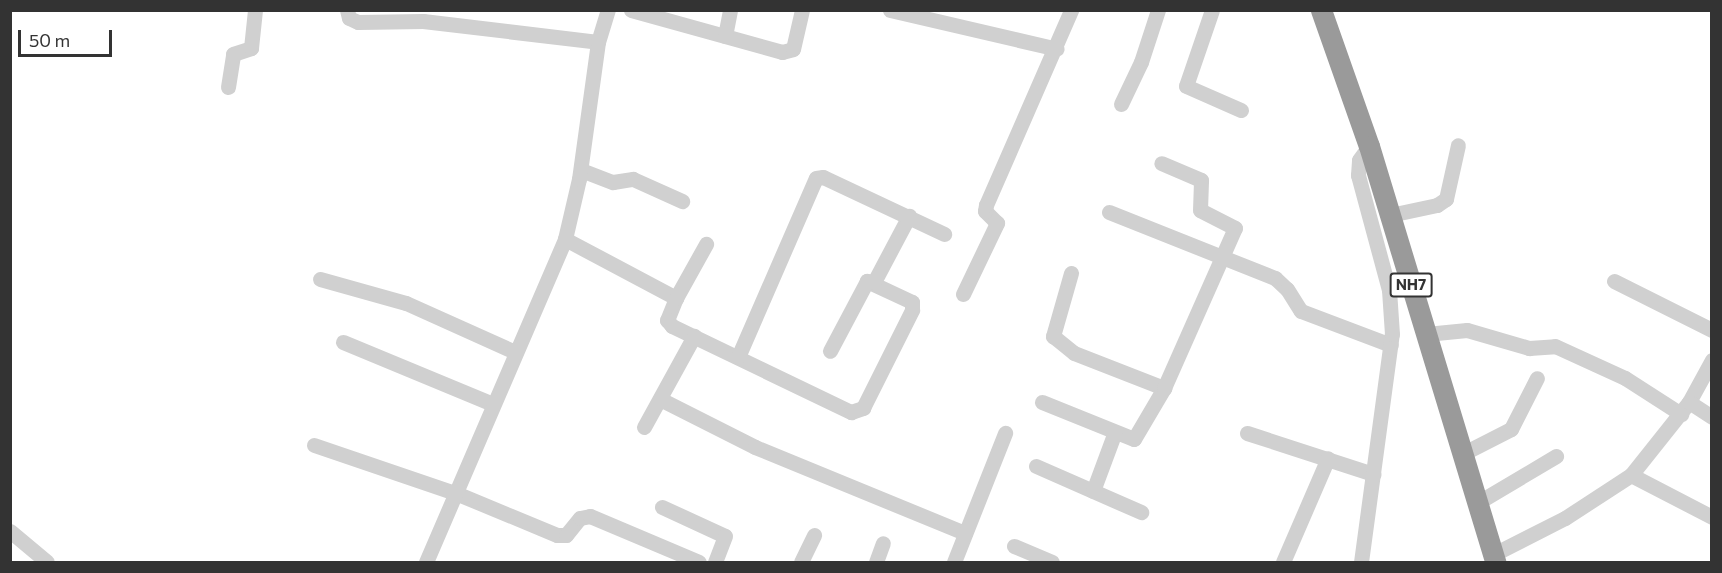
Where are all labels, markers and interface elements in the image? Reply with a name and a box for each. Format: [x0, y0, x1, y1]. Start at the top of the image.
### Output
scale bar [21, 18, 116, 56]
text: 50 m [29, 29, 70, 51]
road number: NH7 [1388, 273, 1434, 297]

